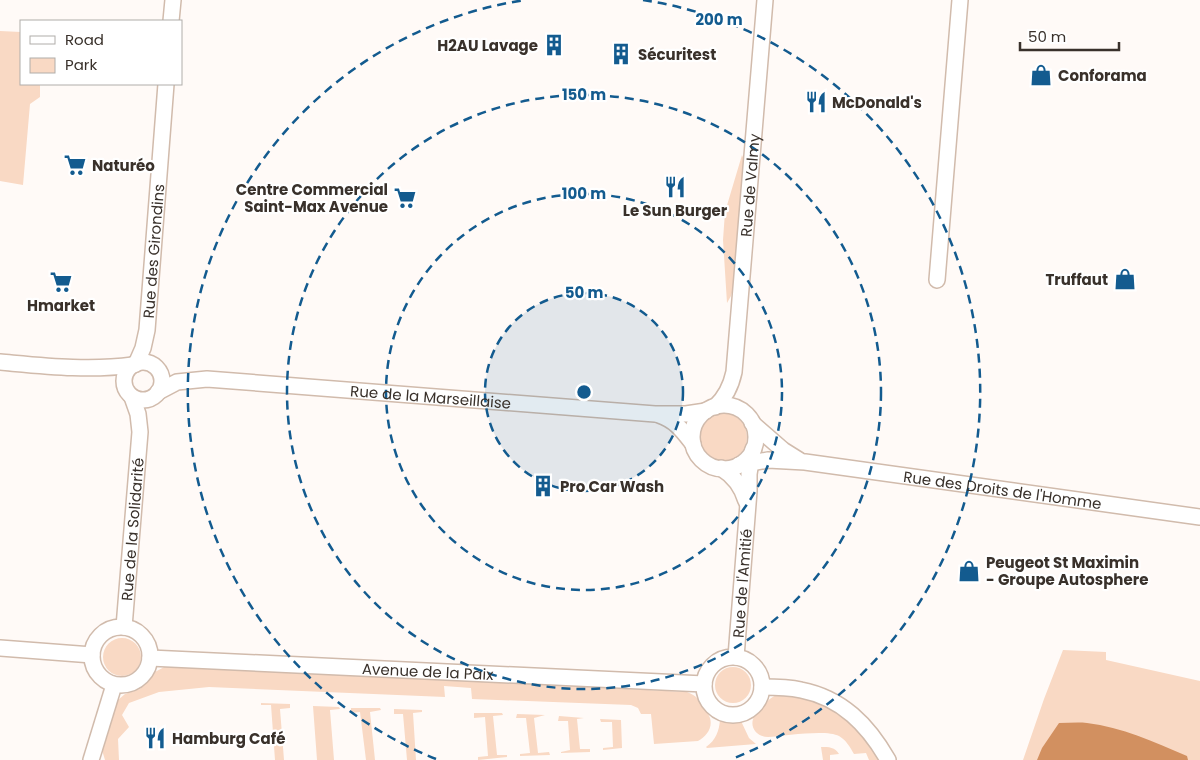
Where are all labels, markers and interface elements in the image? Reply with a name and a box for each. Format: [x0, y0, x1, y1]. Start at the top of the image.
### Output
text: 200 m [695, 9, 743, 30]
legend [20, 20, 182, 85]
scale bar [1020, 20, 1119, 52]
text: 50 m [1028, 26, 1066, 47]
text: Road [65, 29, 104, 50]
building icon: H2AU Lavage [541, 32, 567, 58]
place label: H2AU Lavage [437, 35, 538, 56]
building icon: Sécuritest [608, 41, 634, 67]
place label: Sécuritest [638, 44, 716, 65]
text: Park [65, 54, 97, 75]
shop icon: Conforama [1028, 62, 1054, 88]
place label: Conforama [1058, 65, 1147, 86]
text: 150 m [562, 84, 606, 105]
restaurant icon: McDonald's [803, 89, 829, 115]
place label: McDonald's [832, 92, 922, 113]
street label: Rue de Valmy [735, 132, 764, 238]
supermarket icon: Naturéo [62, 152, 88, 178]
place label: Naturéo [92, 155, 155, 176]
restaurant icon: Le Sun Burger [662, 174, 688, 200]
place label: Centre Commercial Saint-Max Avenue [236, 179, 388, 217]
street label: Rue des Girondins [137, 183, 169, 319]
text: 100 m [562, 183, 606, 204]
supermarket icon: Centre Commercial Saint-Max Avenue [392, 185, 418, 211]
place label: Le Sun Burger [623, 200, 728, 221]
shop icon: Truffaut [1112, 266, 1138, 292]
supermarket icon: Hmarket [48, 269, 74, 295]
place label: Truffaut [1045, 269, 1108, 290]
text: 50 m [565, 282, 603, 303]
place label: Hmarket [27, 295, 95, 316]
street label: Rue de la Marseillaise [349, 380, 512, 413]
centre of rings [575, 383, 593, 401]
street label: Rue de la Solidarité [116, 457, 148, 602]
street label: Rue des Droits de l'Homme [902, 465, 1103, 514]
building icon: Pro Car Wash [530, 473, 556, 499]
place label: Pro Car Wash [560, 476, 664, 497]
street label: Rue de l'Amitié [727, 528, 757, 639]
place label: Peugeot St Maximin - Groupe Autosphere [986, 552, 1148, 590]
shop icon: Peugeot St Maximin - Groupe Autosphere [956, 558, 982, 584]
street label: Avenue de la Paix [362, 657, 494, 685]
restaurant icon: Hamburg Café [142, 725, 168, 751]
place label: Hamburg Café [172, 728, 285, 749]

